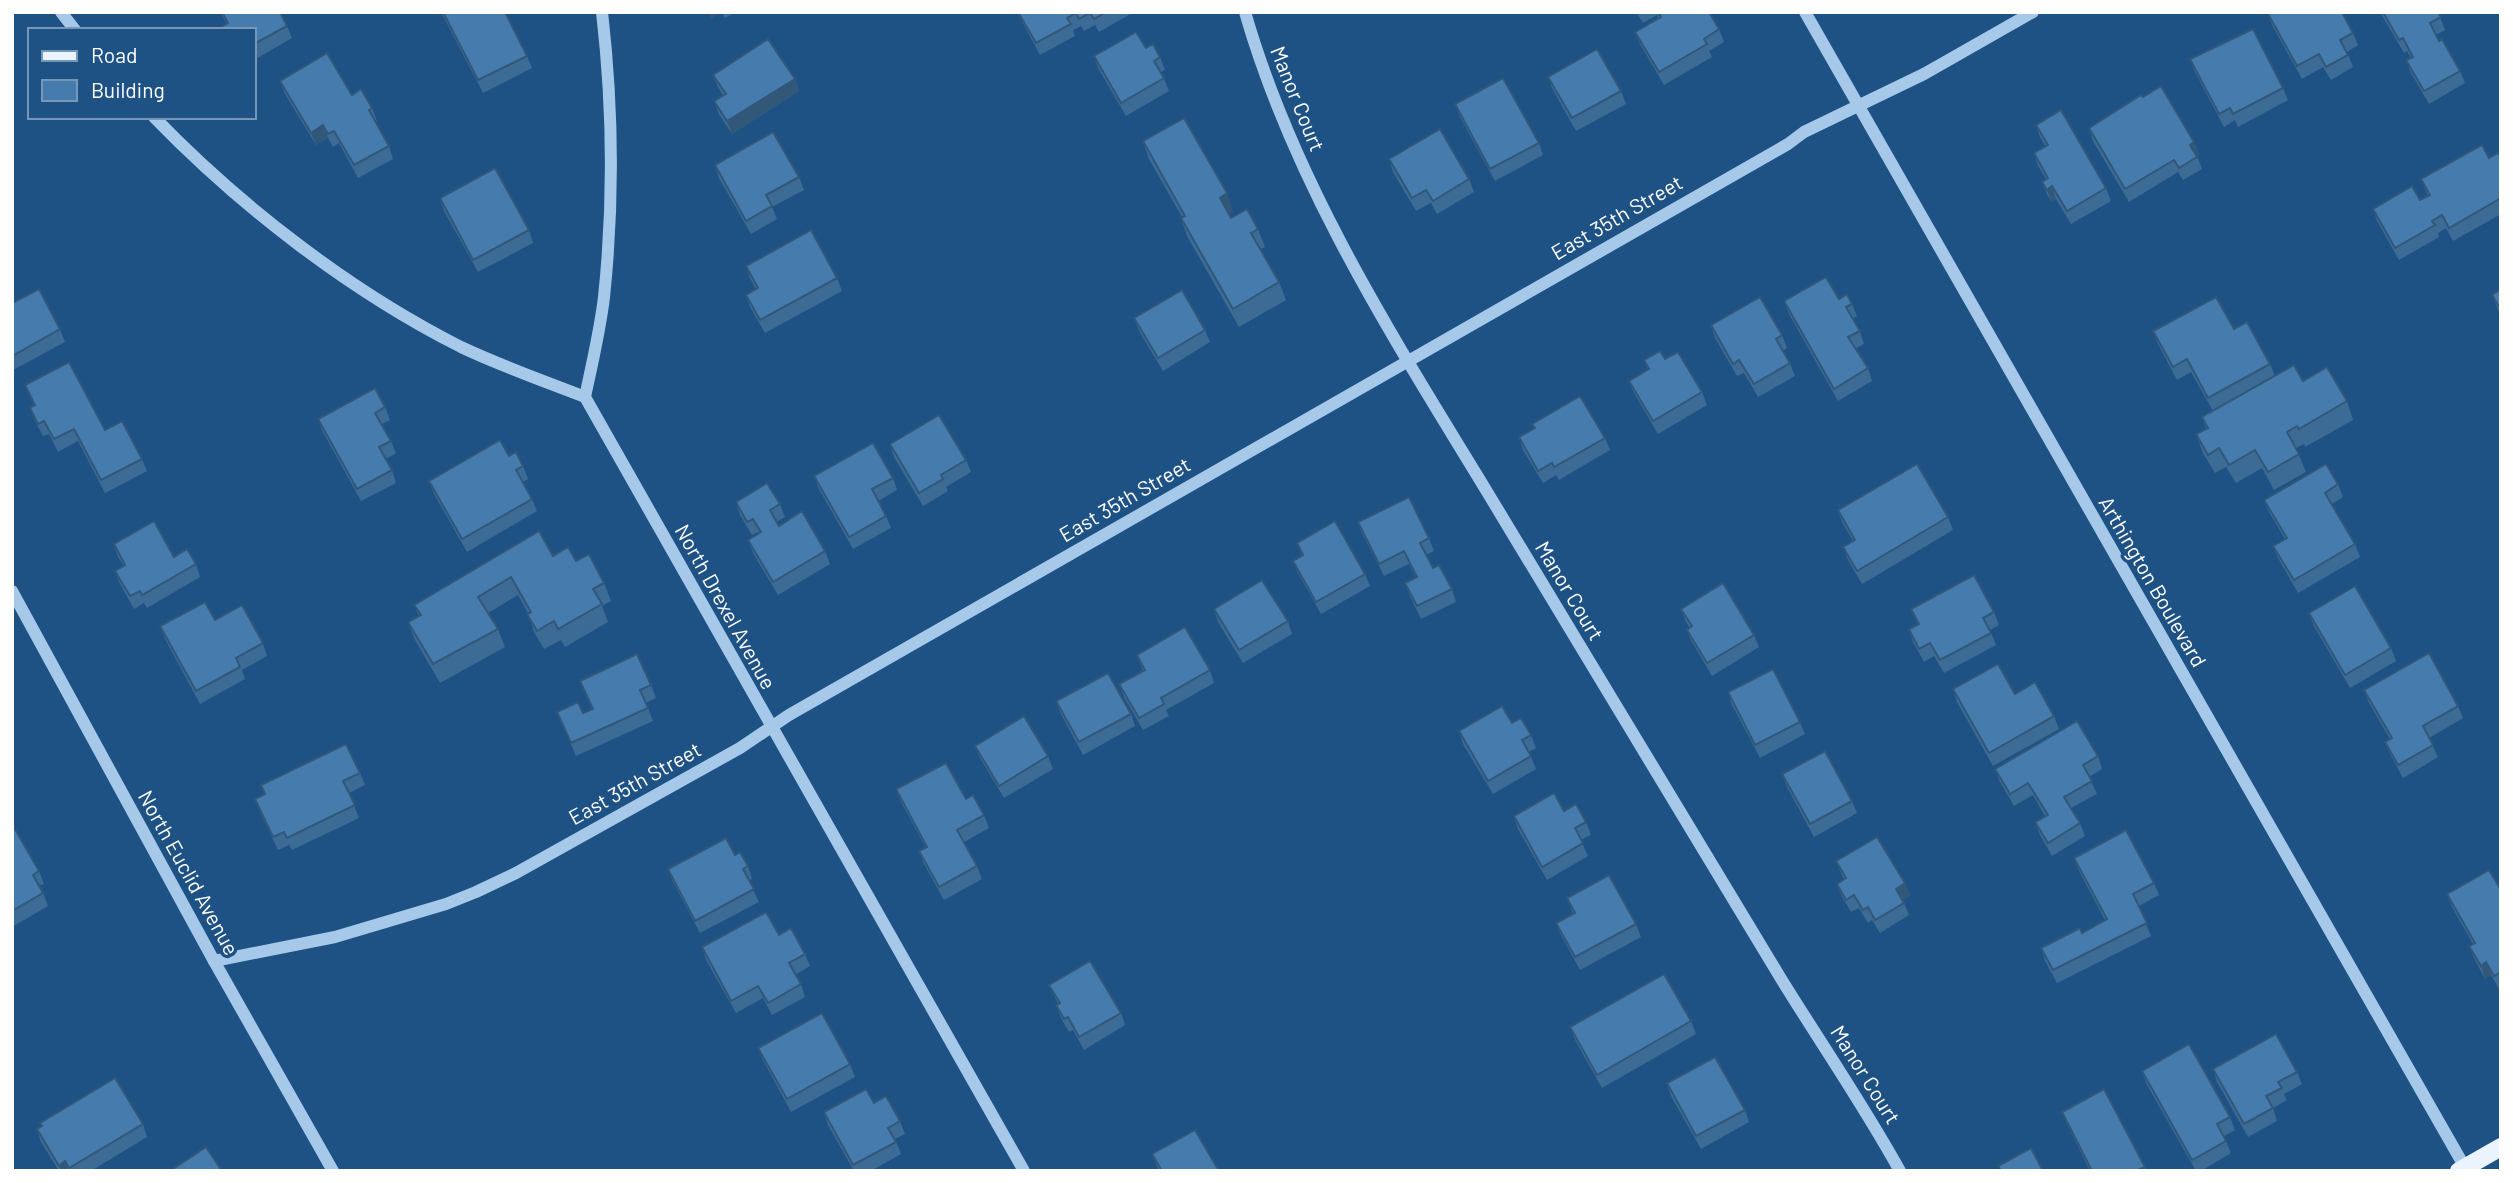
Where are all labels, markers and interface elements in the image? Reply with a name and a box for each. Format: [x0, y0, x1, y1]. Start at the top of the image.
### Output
legend [28, 28, 256, 119]
text: Road [91, 42, 137, 67]
street label: Manor Court [1266, 42, 1331, 155]
text: Building [91, 77, 165, 102]
street label: East 35th Street [1546, 169, 1686, 264]
street label: East 35th Street [1054, 451, 1194, 546]
street label: Arthington Boulevard [2094, 491, 2212, 671]
street label: North Drexel Avenue [671, 519, 782, 693]
street label: Manor Court [1531, 536, 1610, 644]
street label: East 35th Street [564, 736, 705, 829]
street label: North Euclid Avenue [134, 786, 245, 959]
street label: Manor Court [1826, 1020, 1906, 1128]

